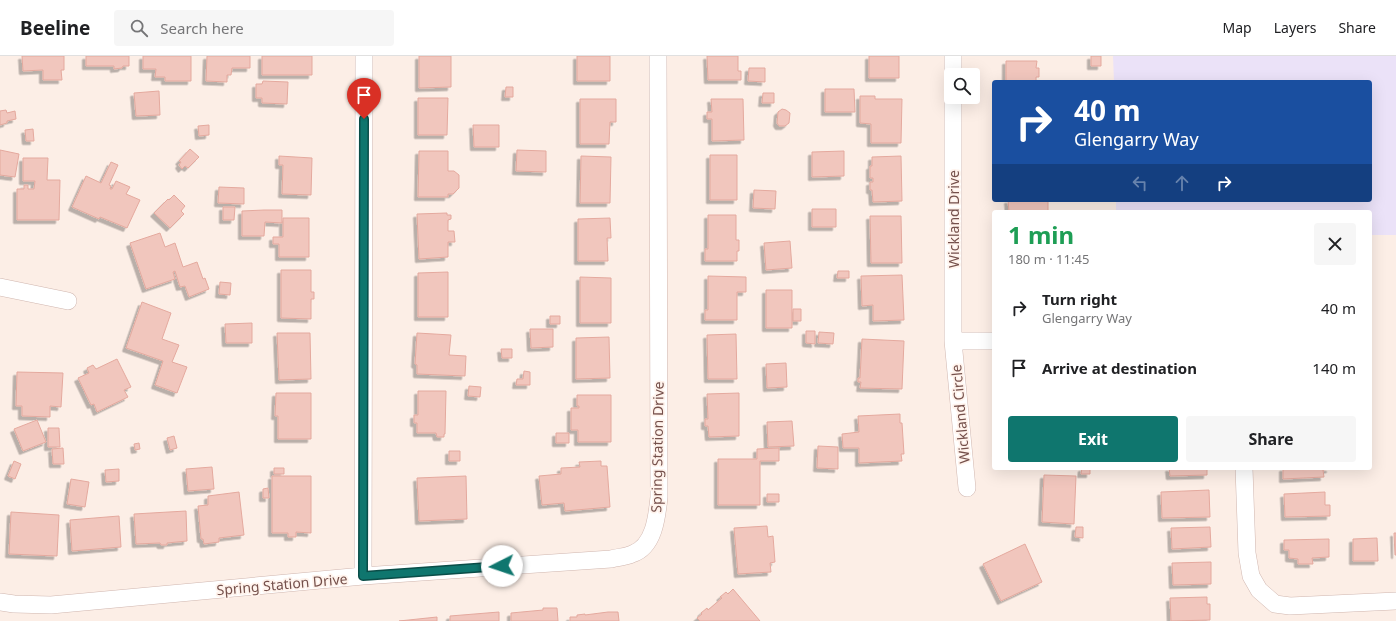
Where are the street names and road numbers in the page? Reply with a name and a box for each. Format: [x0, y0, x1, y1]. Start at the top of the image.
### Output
street label: Wickland Drive [944, 170, 963, 268]
street label: Wickland Circle [946, 364, 974, 464]
street label: Spring Station Drive [646, 381, 668, 513]
street label: Spring Station Drive [216, 569, 348, 599]

